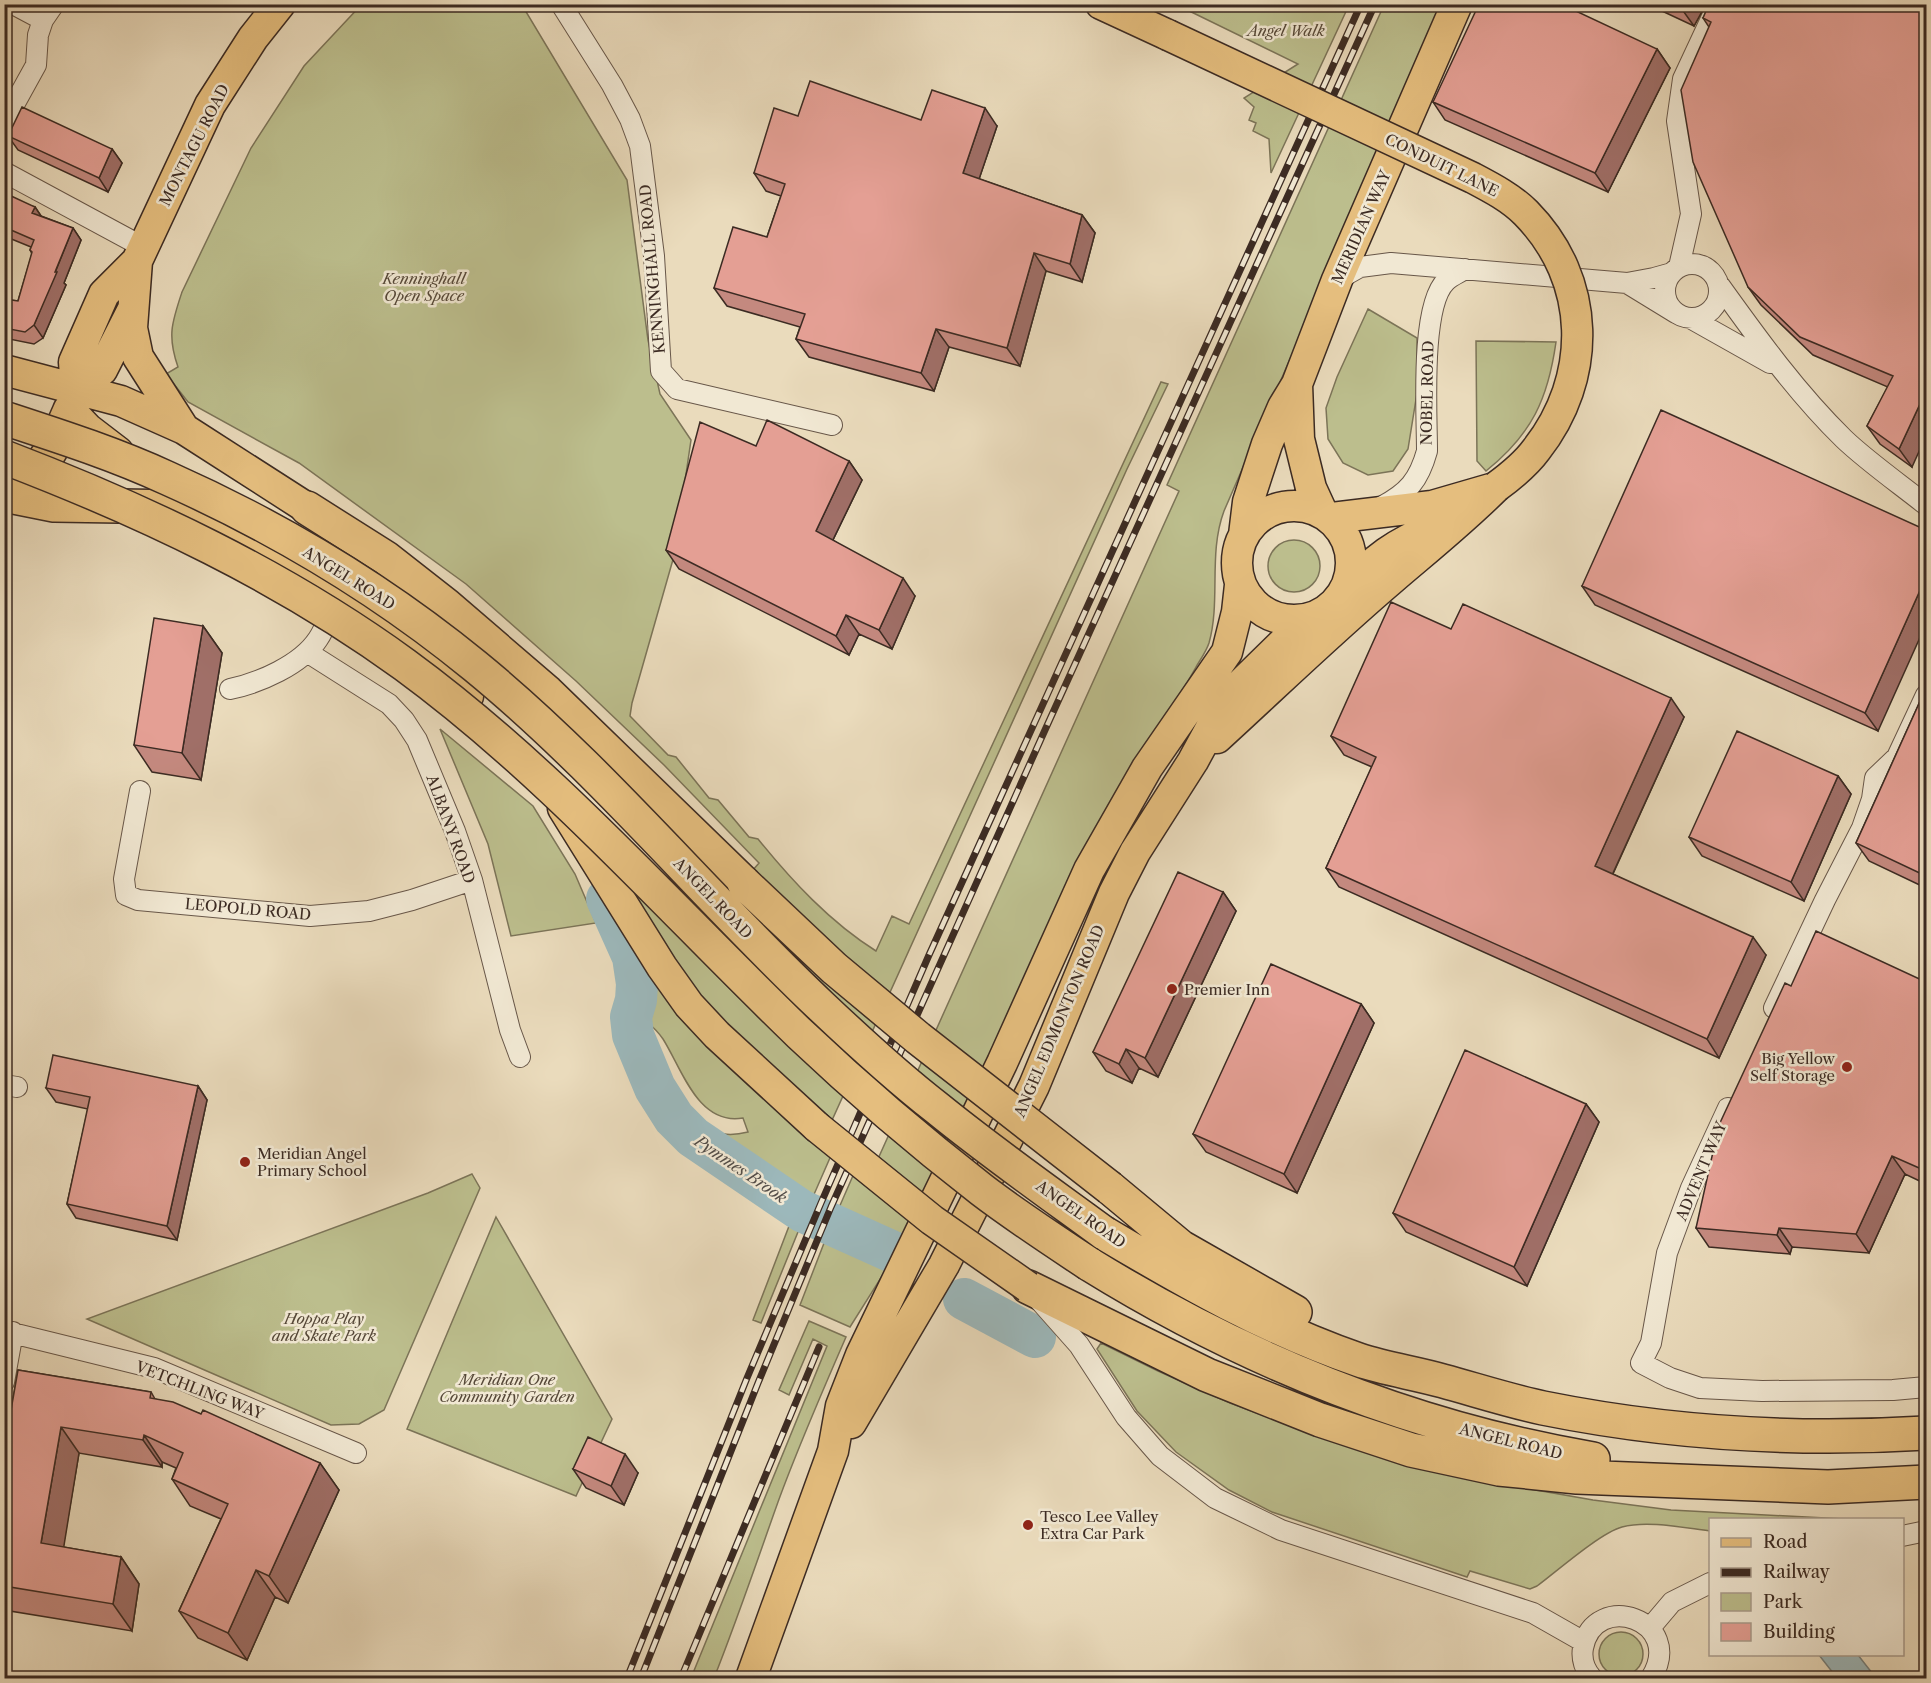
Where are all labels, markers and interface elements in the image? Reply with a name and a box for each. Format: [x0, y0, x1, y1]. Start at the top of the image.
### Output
park label: Angel Walk [1245, 21, 1325, 40]
street label: MONTAGU ROAD [155, 81, 233, 209]
street label: CONDUIT LANE [1382, 129, 1502, 201]
street label: MERIDIAN WAY [1327, 167, 1395, 287]
street label: KENNINGHALL ROAD [635, 183, 669, 355]
park label: Kenninghall Open Space [381, 269, 468, 305]
street label: NOBEL ROAD [1417, 340, 1437, 446]
street label: ANGEL ROAD [298, 542, 399, 614]
street label: ALBANY ROAD [422, 771, 480, 886]
street label: ANGEL ROAD [669, 853, 756, 942]
street label: LEOPOLD ROAD [184, 894, 312, 924]
street label: ANGEL EDMONTON ROAD [1009, 922, 1108, 1121]
place label: Premier Inn [1184, 980, 1270, 999]
marker: Premier Inn [1165, 982, 1179, 996]
place label: Big Yellow Self Storage [1750, 1049, 1836, 1085]
marker: Big Yellow Self Storage [1840, 1060, 1854, 1074]
street label: ADVENT WAY [1671, 1118, 1731, 1225]
water label: Pymmes Brook [689, 1130, 791, 1208]
place label: Meridian Angel Primary School [257, 1144, 368, 1180]
marker: Meridian Angel Primary School [238, 1155, 252, 1169]
street label: ANGEL ROAD [1032, 1175, 1130, 1252]
park label: Hoppa Play and Skate Park [272, 1309, 376, 1345]
street label: VETCHLING WAY [132, 1356, 267, 1423]
park label: Meridian One Community Garden [439, 1370, 575, 1406]
street label: ANGEL ROAD [1457, 1419, 1564, 1463]
place label: Tesco Lee Valley Extra Car Park [1040, 1507, 1159, 1543]
marker: Tesco Lee Valley Extra Car Park [1021, 1518, 1035, 1532]
legend [1709, 1518, 1904, 1656]
text: Road [1763, 1531, 1808, 1553]
text: Railway [1763, 1561, 1831, 1583]
text: Park [1763, 1591, 1804, 1613]
text: Building [1763, 1621, 1835, 1643]

